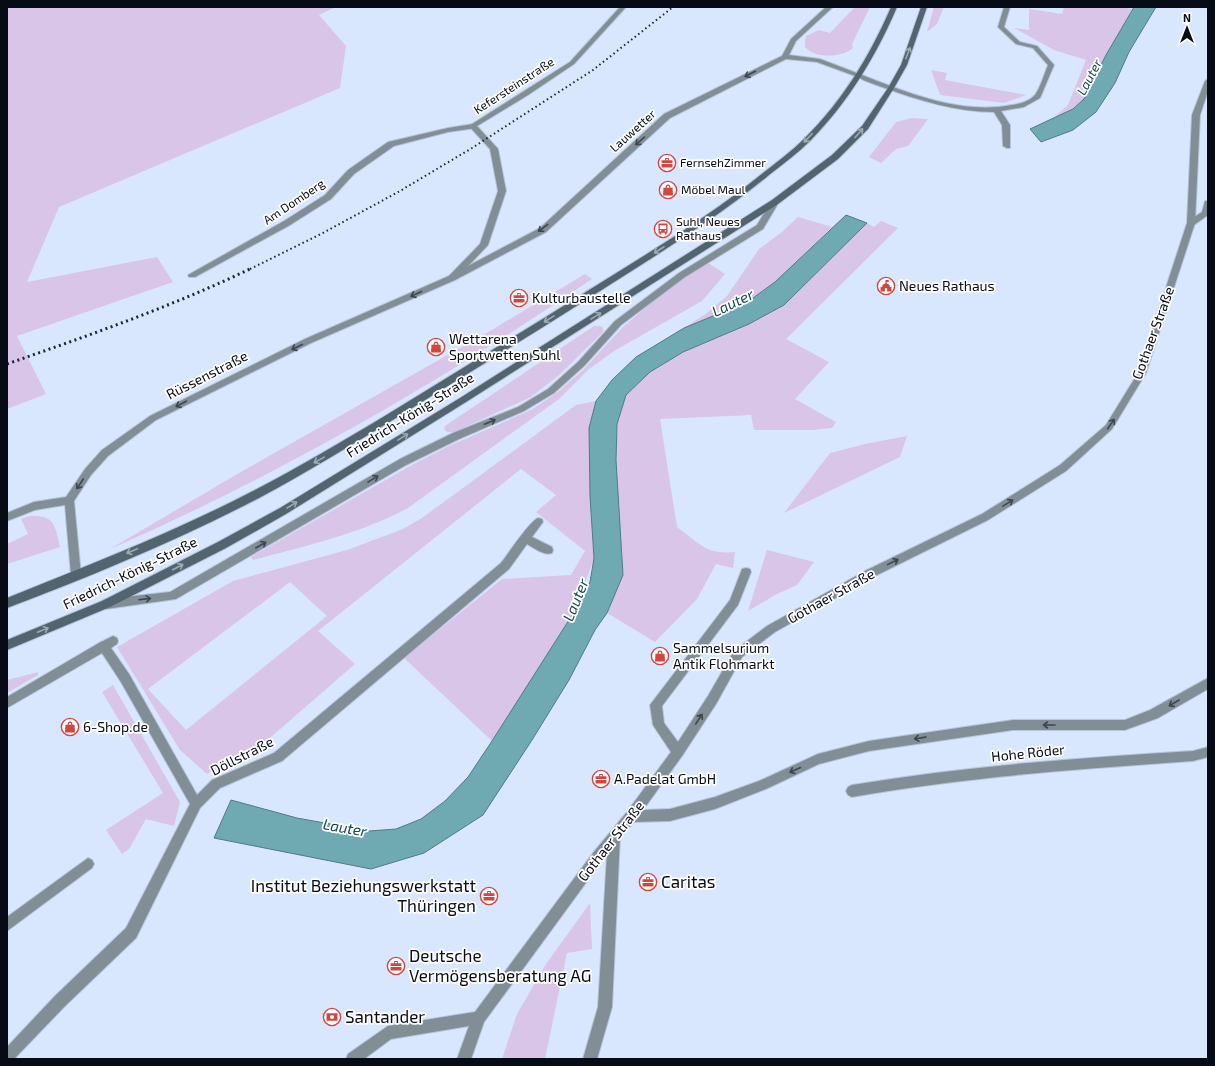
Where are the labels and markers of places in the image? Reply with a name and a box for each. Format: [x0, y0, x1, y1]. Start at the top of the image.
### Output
office icon: FernsehZimmer [657, 153, 677, 173]
place label: FernsehZimmer [680, 155, 766, 169]
shop icon: Möbel Maul [658, 180, 678, 200]
place label: Möbel Maul [681, 182, 746, 196]
place label: Suhl, Neues Rathaus [676, 214, 740, 242]
bus stop icon: Suhl, Neues Rathaus [653, 219, 673, 239]
public building icon: Neues Rathaus [876, 276, 896, 296]
place label: Neues Rathaus [899, 277, 995, 294]
office icon: Kulturbaustelle [509, 288, 529, 308]
place label: Kulturbaustelle [532, 289, 631, 306]
place label: Wettarena Sportwetten Suhl [449, 330, 561, 363]
shop icon: Wettarena Sportwetten Suhl [426, 337, 446, 357]
place label: Sammelsurium Antik Flohmarkt [673, 639, 775, 672]
shop icon: Sammelsurium Antik Flohmarkt [650, 646, 670, 666]
shop icon: 6-Shop.de [60, 717, 80, 737]
place label: 6-Shop.de [83, 718, 148, 735]
office icon: A.Padelat GmbH [591, 769, 611, 789]
place label: A.Padelat GmbH [614, 770, 716, 787]
place label: Caritas [661, 871, 716, 891]
office icon: Caritas [638, 872, 658, 892]
place label: Institut Beziehungswerkstatt Thüringen [251, 875, 477, 916]
office icon: Institut Beziehungswerkstatt Thüringen [479, 886, 499, 906]
place label: Deutsche Vermögensberatung AG [409, 945, 591, 986]
office icon: Deutsche Vermögensberatung AG [386, 956, 406, 976]
place label: Santander [345, 1006, 425, 1026]
bank icon: Santander [322, 1007, 342, 1027]

